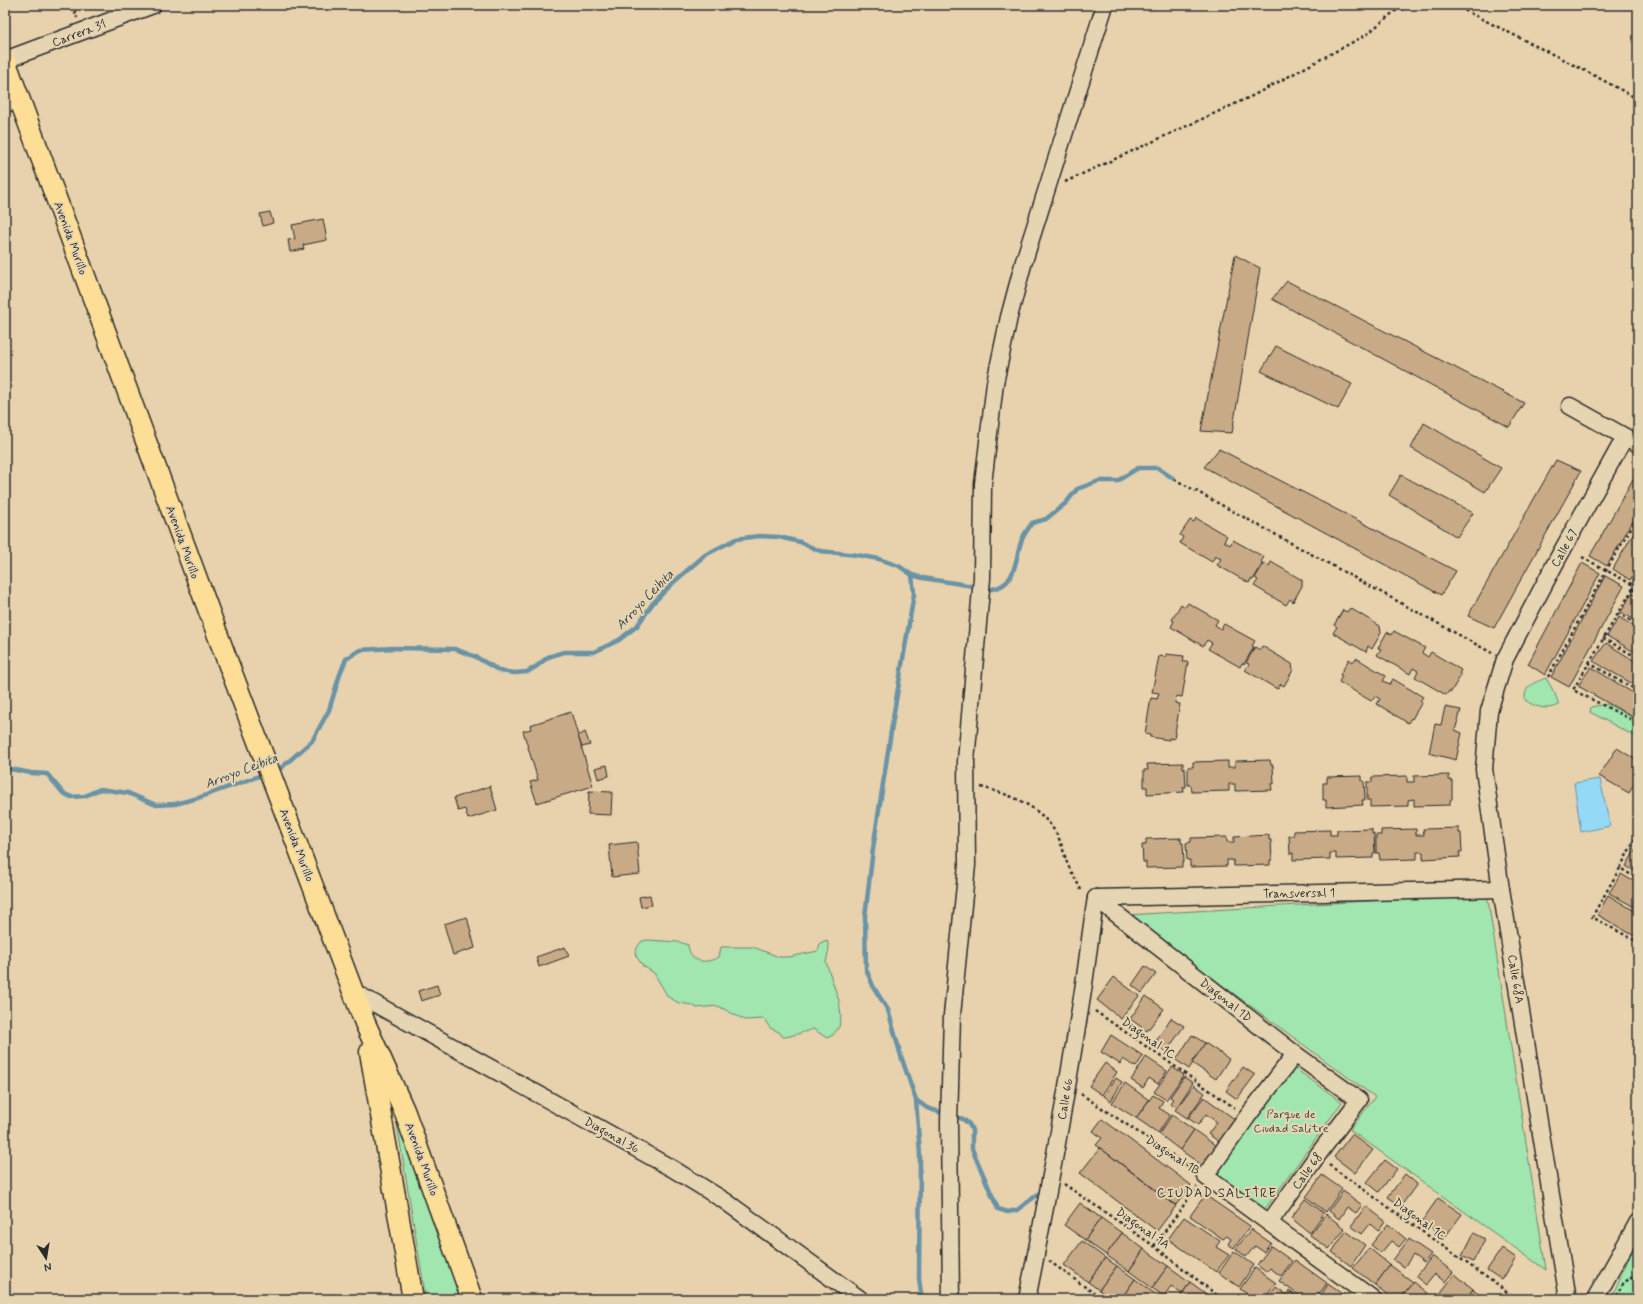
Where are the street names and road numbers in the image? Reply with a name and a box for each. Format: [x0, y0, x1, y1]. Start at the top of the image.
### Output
street label: Carrera 31 [50, 16, 109, 52]
street label: Avenida Murillo [49, 200, 91, 277]
street label: Avenida Murillo [161, 504, 203, 581]
street label: Calle 67 [1548, 527, 1582, 570]
street label: Avenida Murillo [275, 807, 317, 884]
street label: Transversal 1 [1263, 885, 1335, 903]
street label: Calle 68A [1503, 953, 1527, 1005]
street label: Diagonal 1D [1195, 975, 1255, 1027]
street label: Diagonal 1C [1118, 1014, 1179, 1064]
street label: Calle 66 [1054, 1077, 1078, 1121]
street label: Diagonal 36 [581, 1114, 642, 1159]
street label: Avenida Murillo [400, 1121, 442, 1198]
street label: Diagonal 1B [1142, 1132, 1203, 1180]
street label: Calle 68 [1289, 1150, 1327, 1193]
street label: Diagonal 1C [1389, 1195, 1450, 1246]
street label: Diagonal 1A [1112, 1204, 1173, 1254]

